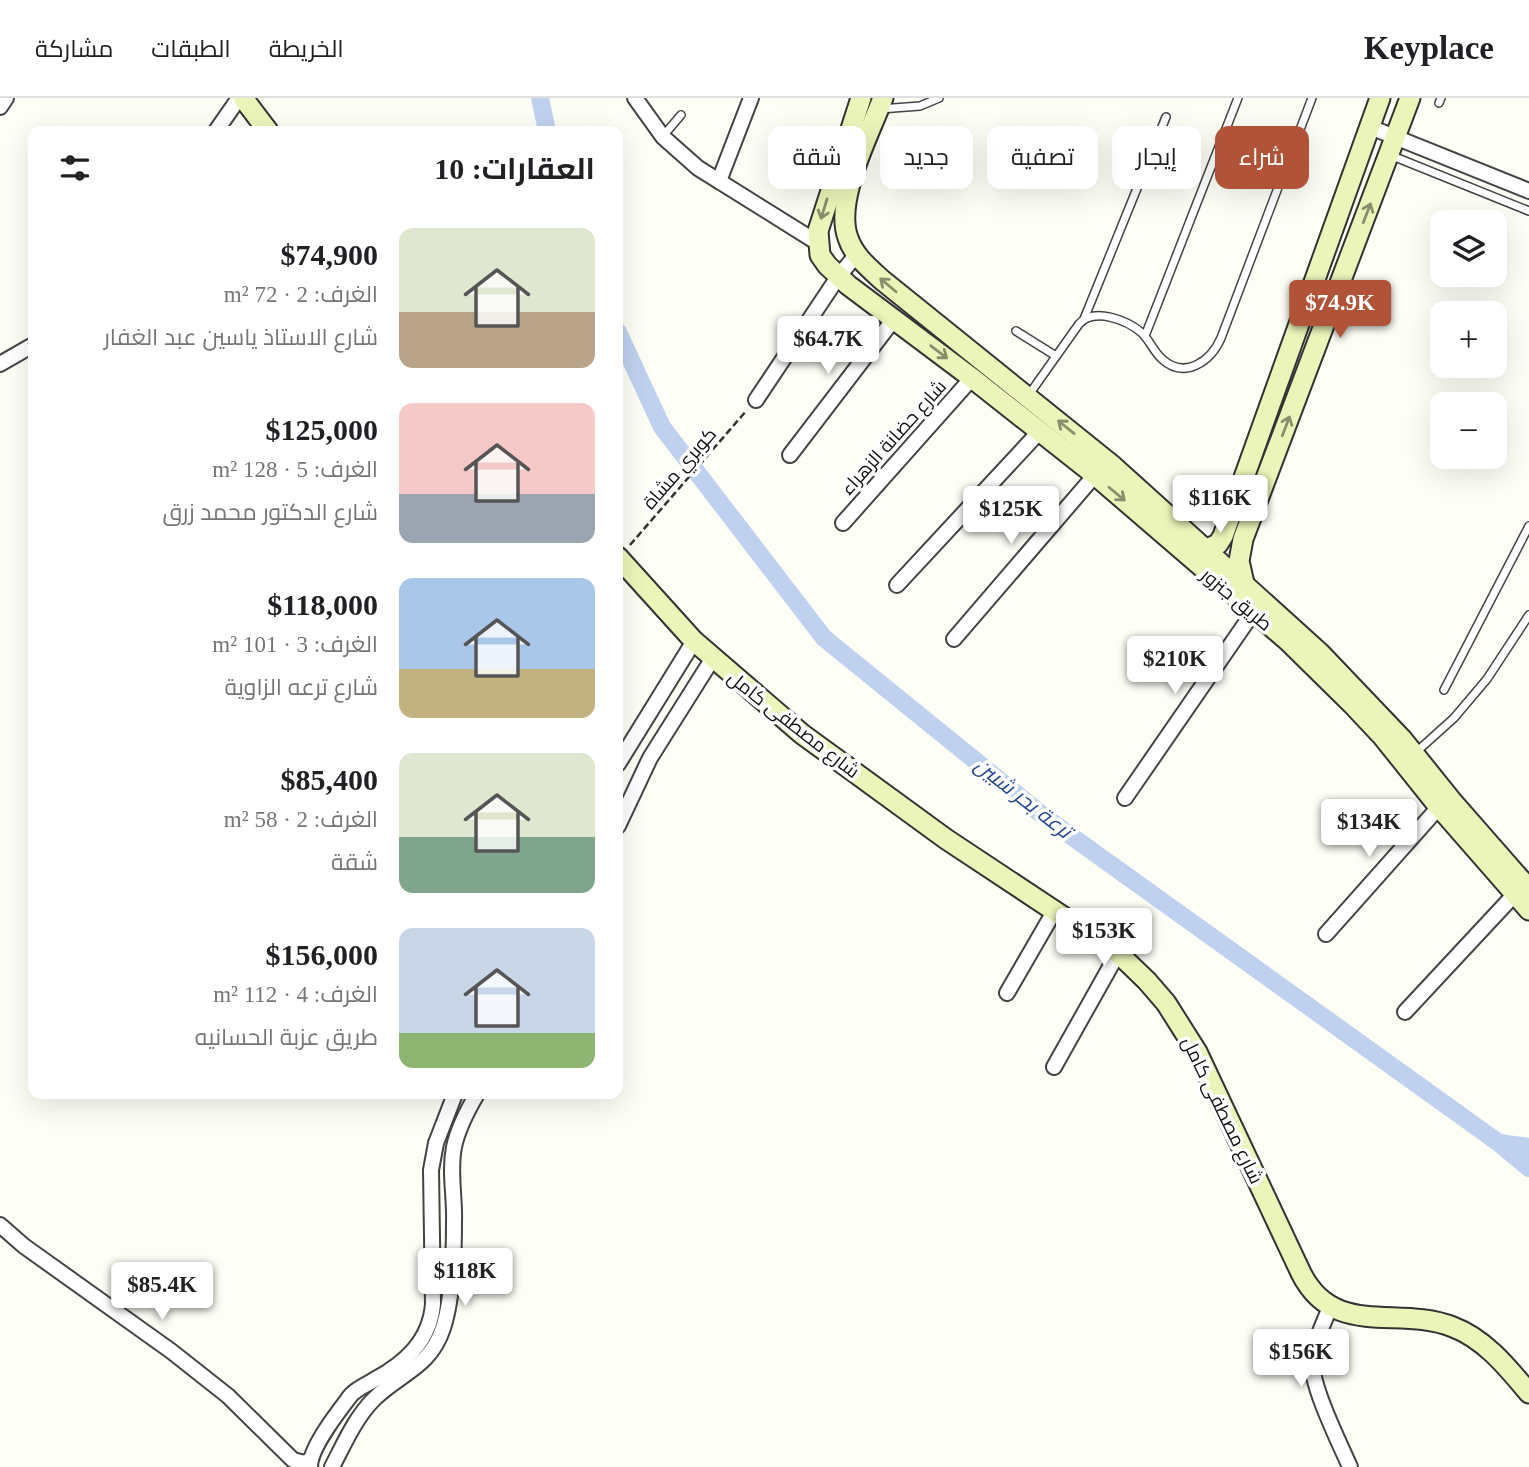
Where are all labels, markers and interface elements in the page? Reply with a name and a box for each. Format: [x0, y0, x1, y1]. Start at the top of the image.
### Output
text: Keyplace [1364, 30, 1494, 66]
text: مشاركة [35, 36, 113, 62]
text: الطبقات [151, 36, 231, 62]
text: الخريطة [269, 36, 344, 62]
chip: شقة [768, 126, 866, 189]
chip: جديد [880, 126, 973, 189]
chip: تصفية [987, 126, 1098, 189]
chip: إيجار [1112, 126, 1201, 189]
chip: شراء [1215, 126, 1309, 189]
icon: filters [56, 149, 94, 187]
text: العقارات: 10 [434, 152, 595, 185]
one-way arrow [817, 198, 830, 220]
one-way arrow [1362, 203, 1375, 225]
map controls [1430, 210, 1507, 469]
button: layers [1430, 210, 1507, 287]
text: $74,900 [281, 238, 378, 271]
icon: home [455, 256, 539, 340]
one-way arrow [879, 277, 897, 293]
pin: $74.9K [1283, 280, 1397, 340]
text: الغرف: 2 · 72 m² [224, 282, 378, 307]
text: $74.9K [1305, 290, 1375, 315]
button: + [1430, 301, 1507, 378]
pin: $64.7K [771, 316, 885, 376]
text: شارع الاستاذ ياسين عبد الغفار [104, 325, 378, 350]
text: $64.7K [793, 326, 863, 351]
one-way arrow [929, 345, 948, 360]
street label: شارع حضانة الزهراء [836, 376, 953, 501]
button: − [1430, 392, 1507, 469]
text: $125,000 [266, 413, 378, 446]
one-way arrow [1281, 415, 1294, 437]
one-way arrow [1057, 419, 1075, 434]
street label: كوبري مشاة [638, 423, 723, 516]
icon: home [455, 431, 539, 515]
text: الغرف: 5 · 128 m² [212, 457, 378, 482]
pin: $116K [1171, 476, 1269, 535]
text: $116K [1189, 485, 1251, 510]
pin: $125K [962, 486, 1060, 546]
one-way arrow [1107, 486, 1125, 502]
text: $125K [979, 496, 1043, 521]
text: شارع الدكتور محمد زرق [162, 500, 378, 525]
street label: طريق جنزور [1195, 563, 1276, 636]
text: $118,000 [267, 588, 378, 621]
icon: home [455, 606, 539, 690]
text: الغرف: 3 · 101 m² [212, 632, 378, 657]
pin: $210K [1126, 636, 1224, 696]
text: $210K [1143, 646, 1207, 671]
street label: شارع مصطفى كامل [722, 667, 864, 785]
text: شارع ترعه الزاوية [224, 675, 378, 700]
water label: ترعة بحر شبين [969, 753, 1079, 846]
text: $85,400 [281, 763, 378, 796]
icon: home [455, 781, 539, 865]
pin: $134K [1320, 800, 1418, 859]
text: الغرف: 2 · 58 m² [224, 807, 378, 832]
text: $134K [1337, 809, 1401, 834]
text: شقة [331, 850, 378, 875]
pin: $153K [1055, 908, 1153, 968]
text: $153K [1072, 918, 1136, 943]
text: $156,000 [266, 938, 378, 971]
icon: home [455, 956, 539, 1040]
text: الغرف: 4 · 112 m² [213, 982, 378, 1007]
text: طريق عزبة الحسانيه [195, 1025, 378, 1050]
street label: شارع مصطفى كامل [1175, 1033, 1267, 1188]
pin: $118K [416, 1248, 514, 1308]
text: $118K [434, 1258, 496, 1283]
pin: $85.4K [105, 1262, 219, 1322]
text: $85.4K [127, 1272, 197, 1297]
pin: $156K [1252, 1330, 1350, 1389]
text: $156K [1269, 1339, 1333, 1364]

